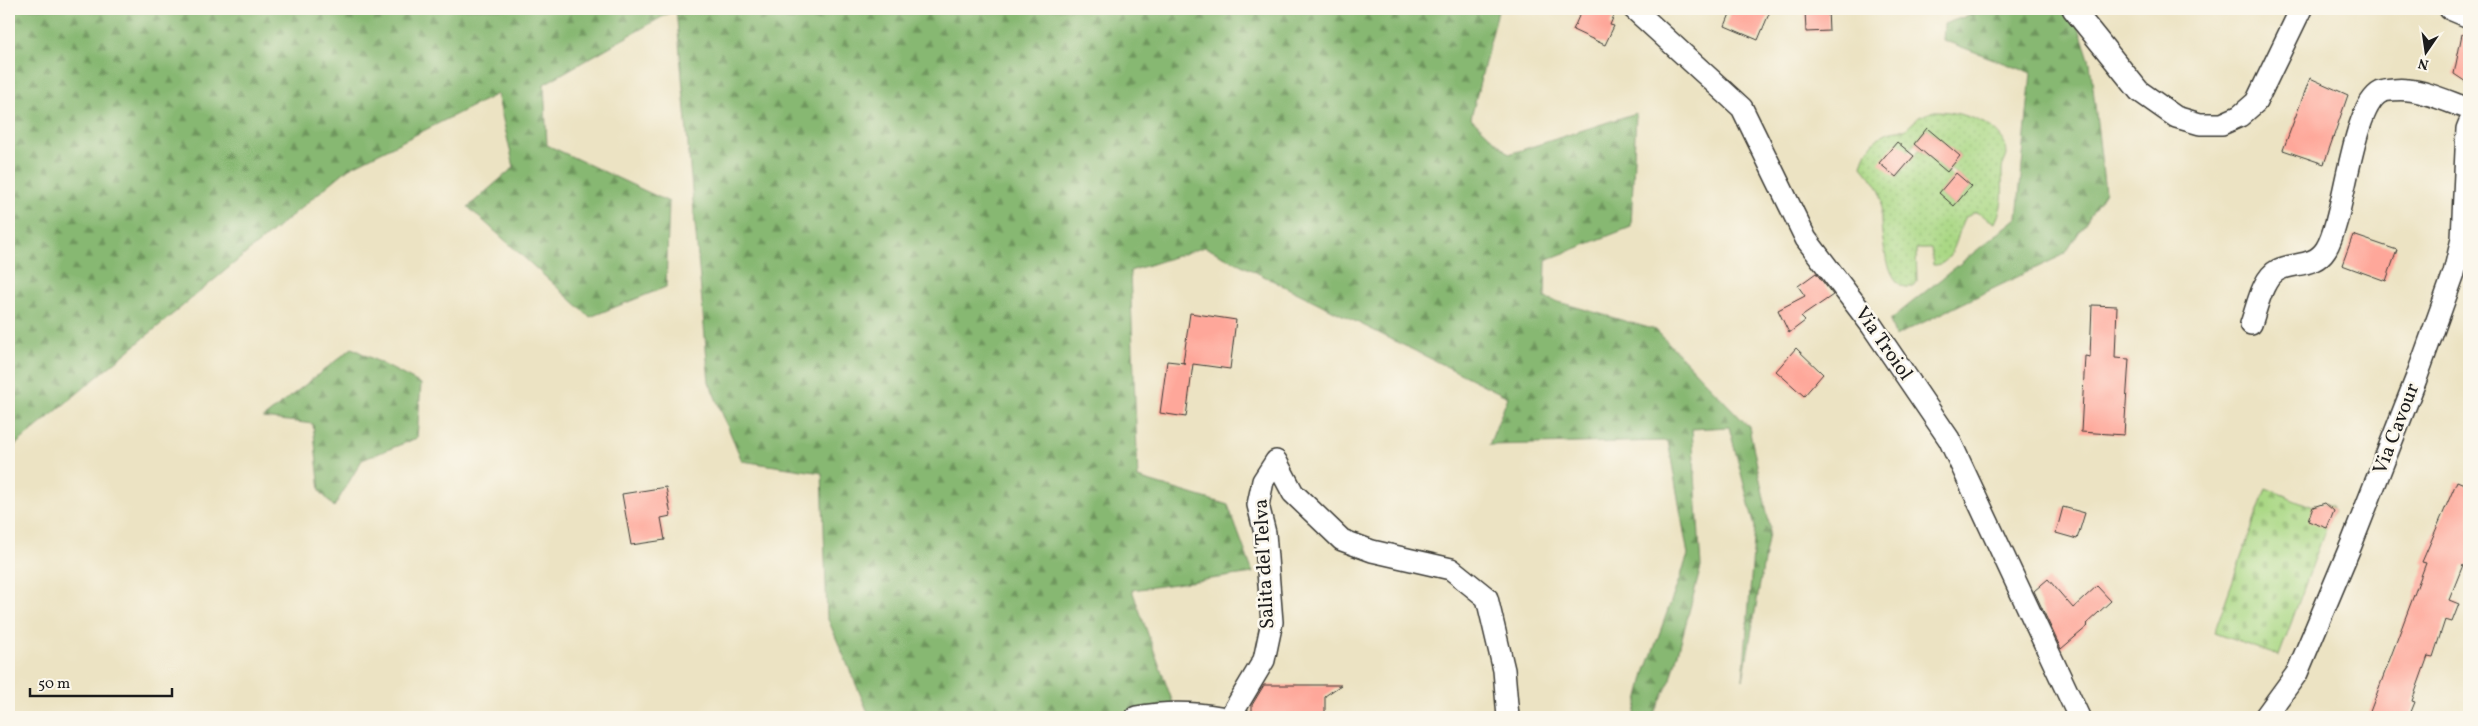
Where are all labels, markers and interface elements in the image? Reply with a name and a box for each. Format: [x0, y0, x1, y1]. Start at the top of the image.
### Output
north arrow [2400, 28, 2450, 78]
text: N [2416, 53, 2431, 74]
street label: Via Troiol [1847, 301, 1919, 387]
street label: Via Cavour [2367, 379, 2427, 479]
street label: Salita del Telva [1248, 498, 1282, 630]
scale bar [30, 666, 172, 698]
text: 50 m [38, 674, 70, 695]

